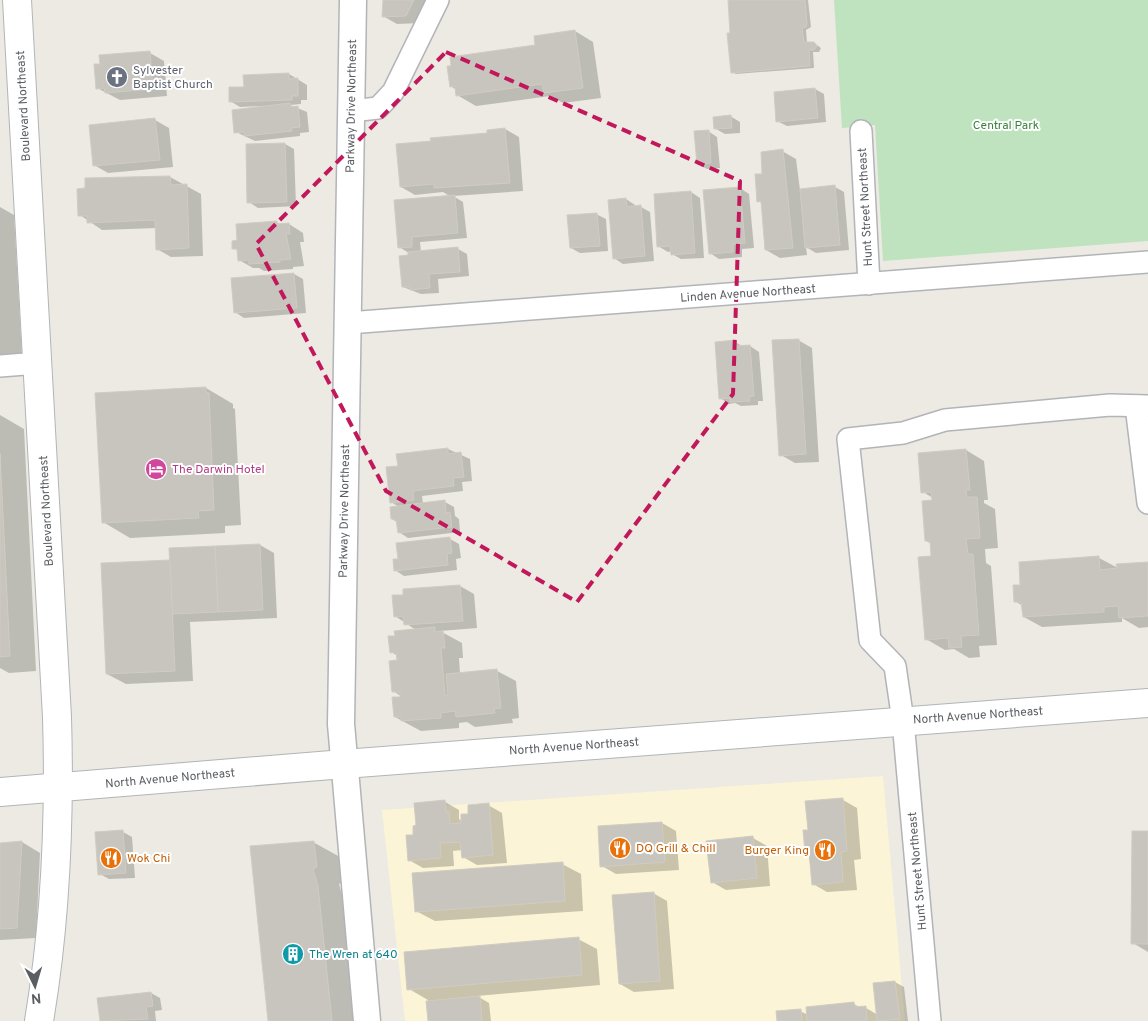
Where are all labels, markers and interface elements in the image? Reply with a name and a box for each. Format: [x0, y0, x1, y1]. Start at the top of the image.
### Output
street label: Parkway Drive Northeast [343, 39, 361, 173]
street label: Boulevard Northeast [13, 50, 35, 162]
place label: Sylvester Baptist Church [133, 63, 213, 93]
church icon: Sylvester Baptist Church [105, 65, 129, 89]
park label: Central Park [973, 118, 1039, 134]
street label: Hunt Street Northeast [855, 147, 877, 267]
street label: Linden Avenue Northeast [680, 281, 816, 307]
street label: Parkway Drive Northeast [336, 444, 354, 578]
street label: Boulevard Northeast [36, 455, 58, 567]
hotel icon: The Darwin Hotel [144, 457, 168, 481]
place label: The Darwin Hotel [172, 462, 265, 478]
street label: North Avenue Northeast [913, 703, 1044, 729]
street label: North Avenue Northeast [509, 734, 640, 760]
street label: North Avenue Northeast [104, 765, 236, 793]
street label: Hunt Street Northeast [905, 811, 931, 931]
restaurant icon: DQ Grill & Chill [608, 836, 632, 860]
restaurant icon: Burger King [813, 838, 837, 862]
place label: DQ Grill & Chill [636, 841, 716, 857]
place label: Burger King [744, 843, 809, 859]
restaurant icon: Wok Chi [99, 846, 123, 870]
place label: Wok Chi [127, 851, 170, 867]
building icon: The Wren at 640 [281, 942, 305, 966]
place label: The Wren at 640 [309, 947, 398, 963]
north arrow [10, 961, 60, 1011]
text: N [30, 989, 42, 1006]

